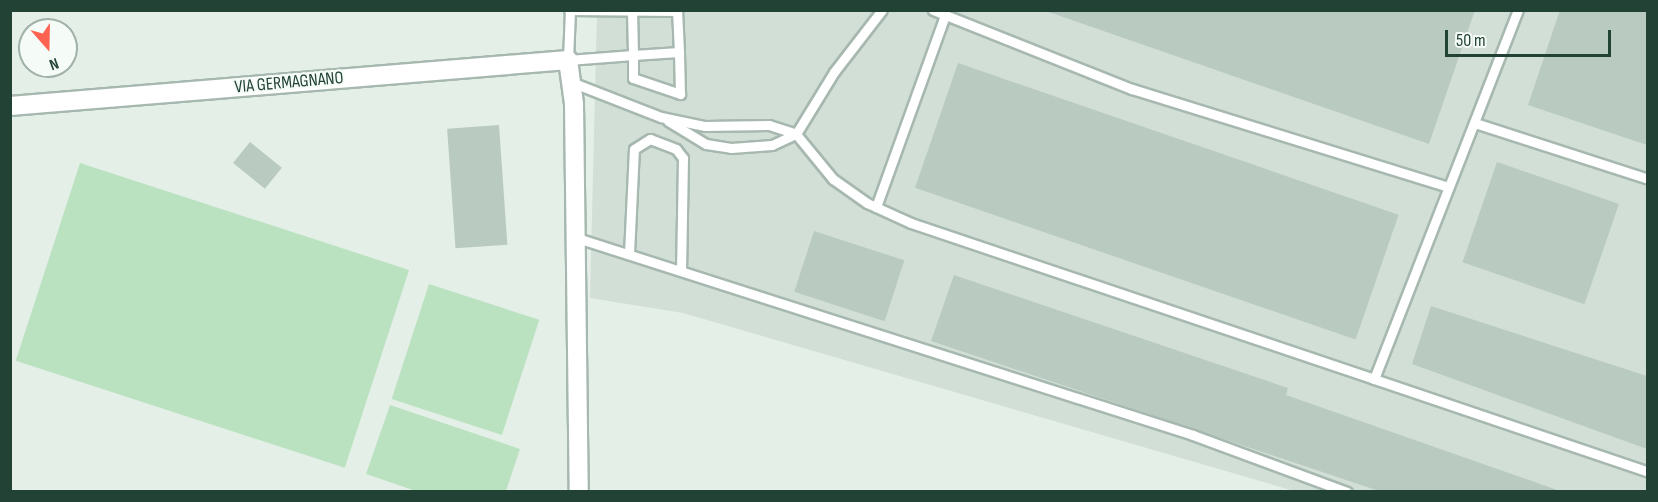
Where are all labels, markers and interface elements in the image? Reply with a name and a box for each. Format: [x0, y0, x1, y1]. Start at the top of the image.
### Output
north arrow [18, 18, 78, 78]
scale bar [1448, 18, 1614, 56]
text: 50 m [1456, 30, 1486, 51]
text: N [46, 53, 61, 74]
street label: VIA GERMAGNANO [234, 67, 344, 99]

